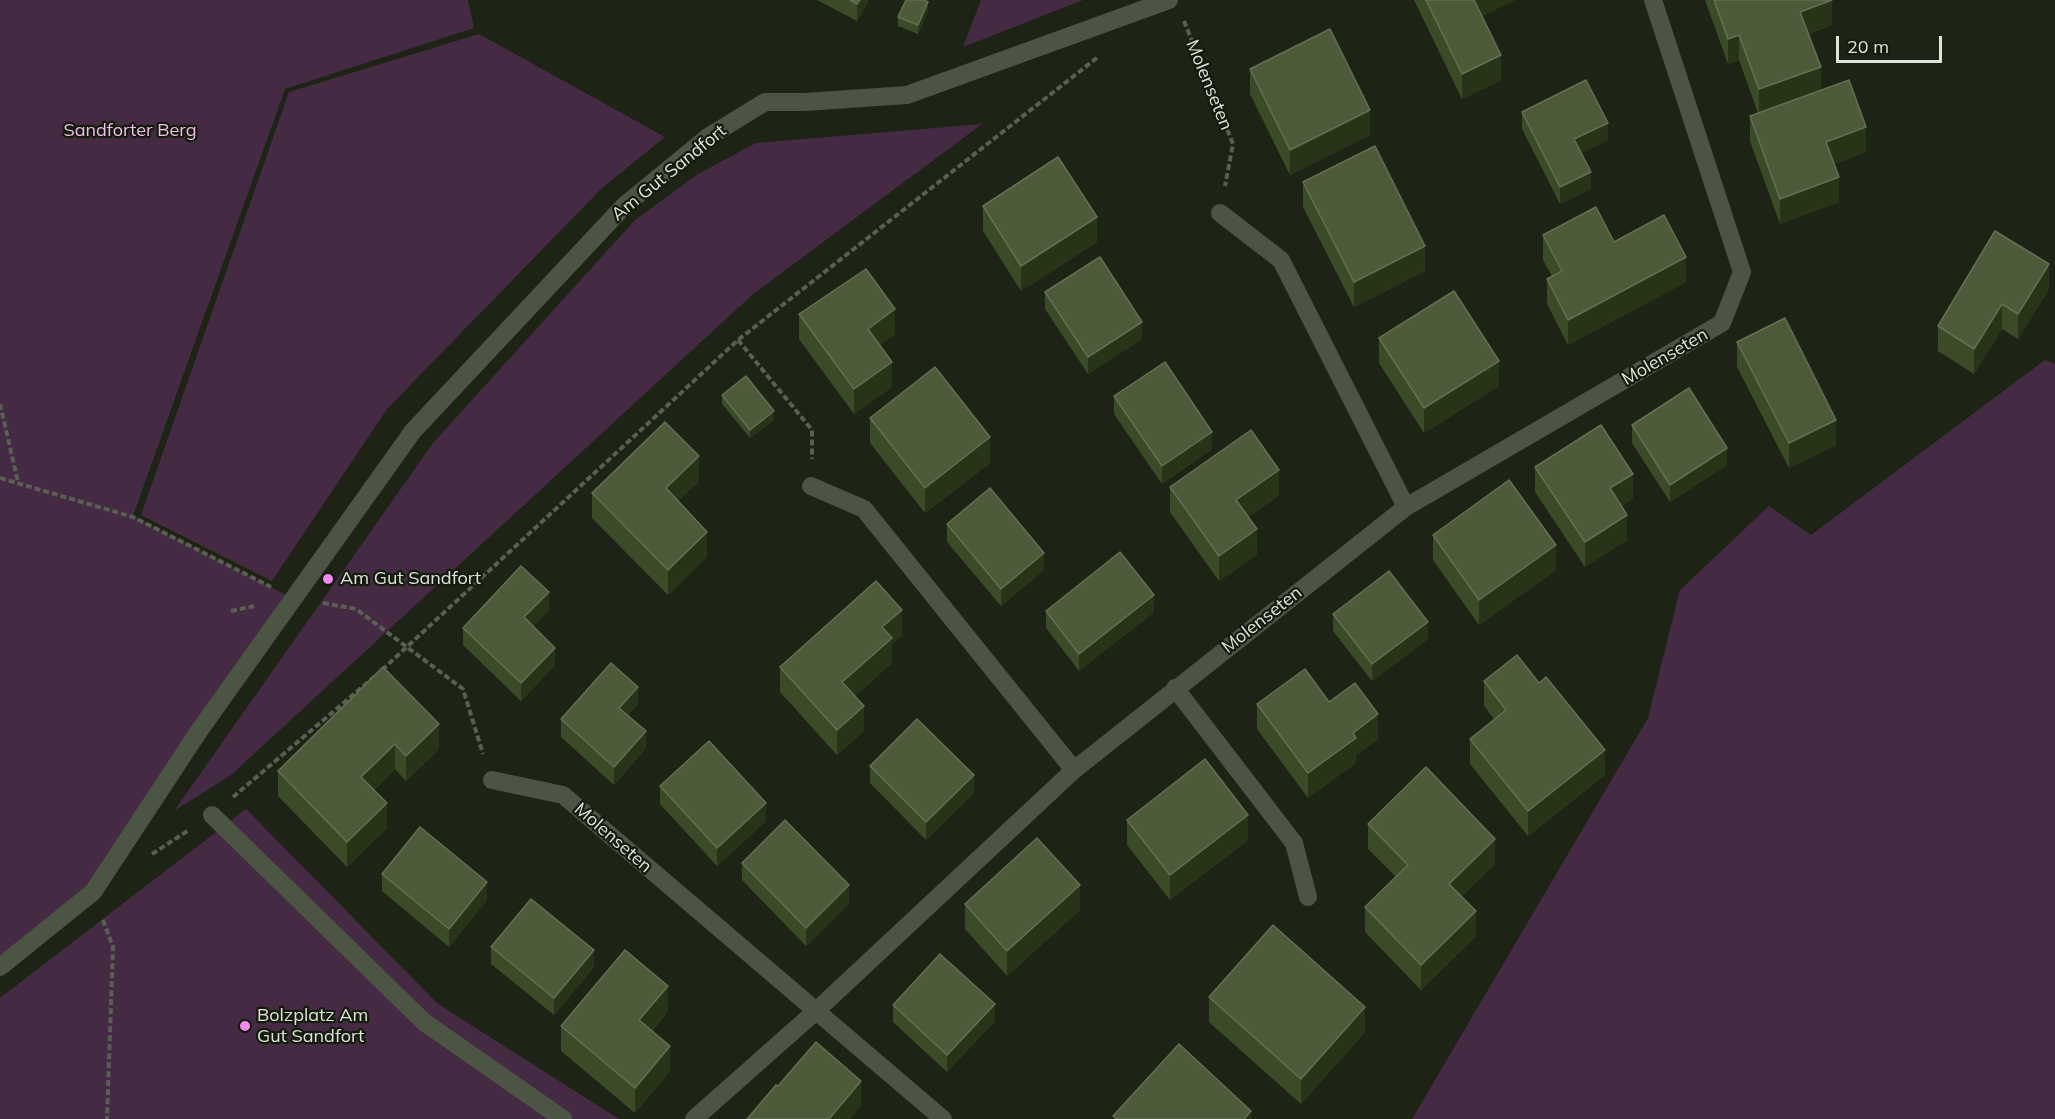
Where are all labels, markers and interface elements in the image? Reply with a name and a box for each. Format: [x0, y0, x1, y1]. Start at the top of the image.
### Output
scale bar [1839, 24, 1946, 62]
text: 20 m [1847, 35, 1889, 58]
street label: Molenseten [1181, 37, 1237, 133]
park label: Sandforter Berg [63, 120, 197, 142]
street label: Am Gut Sandfort [607, 120, 731, 226]
street label: Molenseten [1618, 324, 1712, 390]
place label: Am Gut Sandfort [340, 568, 481, 590]
marker: Am Gut Sandfort [321, 572, 335, 586]
street label: Molenseten [1218, 582, 1306, 658]
street label: Molenseten [570, 798, 656, 878]
place label: Bolzplatz Am Gut Sandfort [257, 1005, 368, 1048]
marker: Bolzplatz Am Gut Sandfort [238, 1019, 252, 1033]

